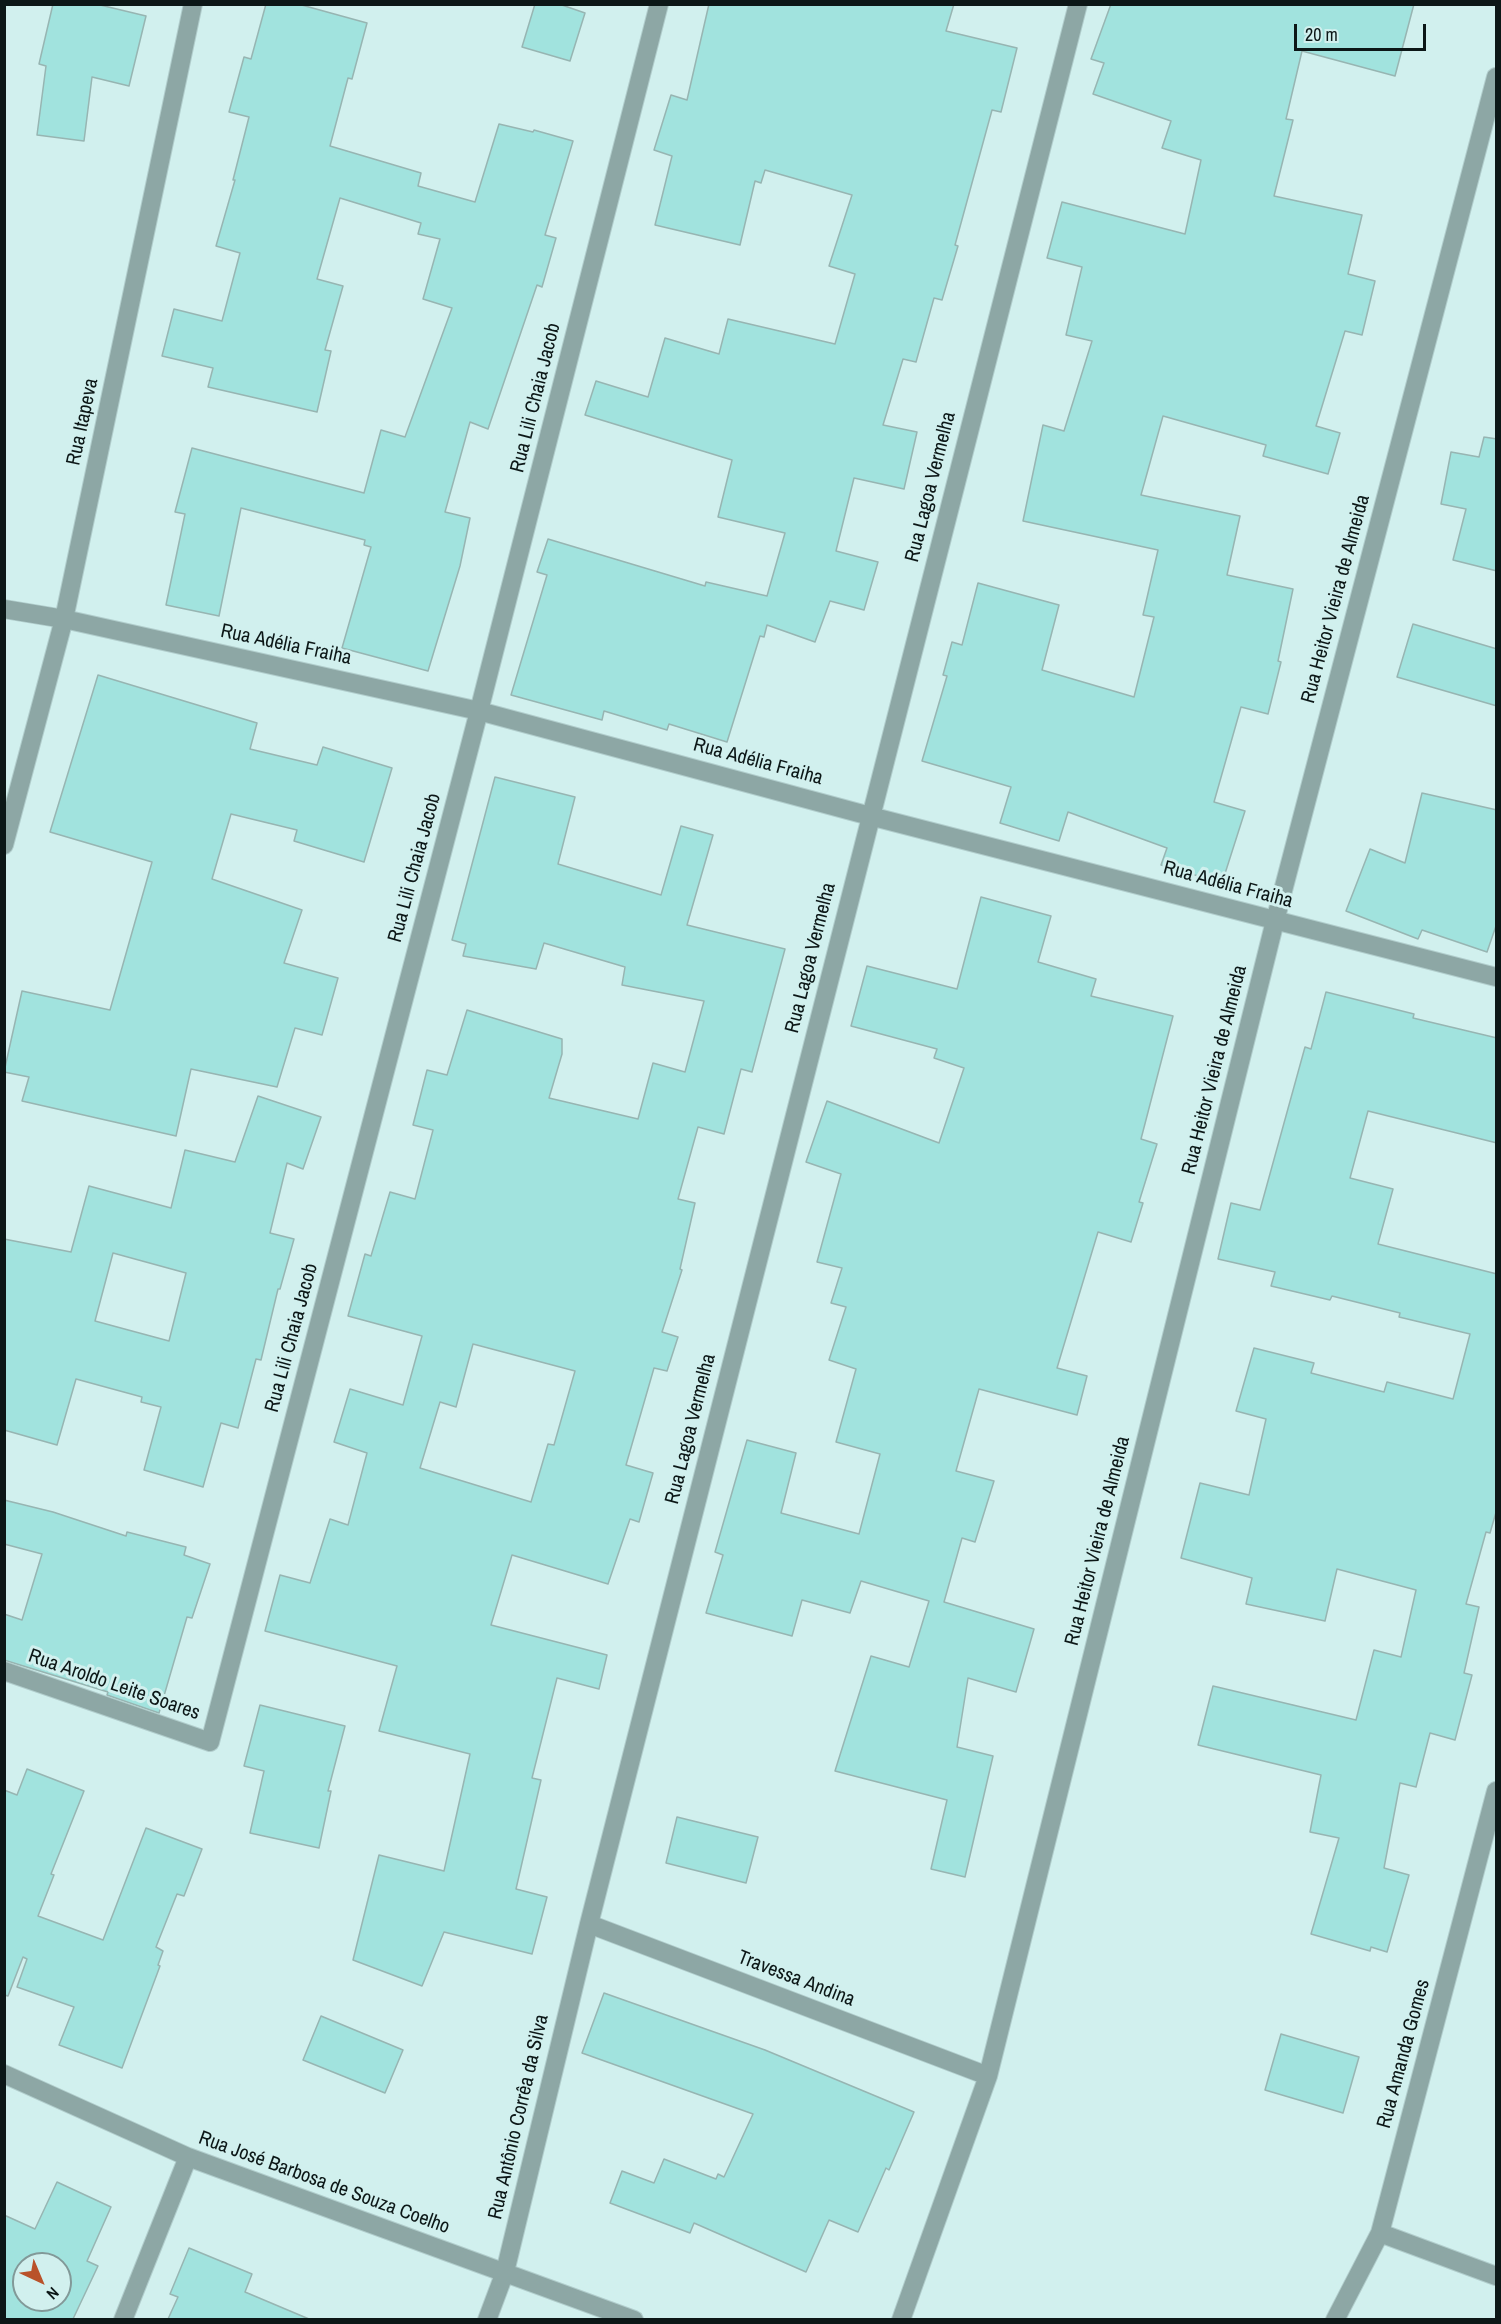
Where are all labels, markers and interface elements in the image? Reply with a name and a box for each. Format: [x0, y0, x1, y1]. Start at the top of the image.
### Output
scale bar [1297, 12, 1429, 50]
text: 20 m [1305, 22, 1338, 47]
street label: Rua Lili Chaia Jacob [506, 321, 566, 475]
street label: Rua Itapeva [62, 376, 104, 468]
street label: Rua Lagoa Vermelha [901, 409, 961, 565]
street label: Rua Heitor Vieira de Almeida [1297, 492, 1375, 706]
street label: Rua Adélia Fraiha [218, 619, 354, 671]
street label: Rua Adélia Fraiha [691, 733, 825, 791]
street label: Rua Lili Chaia Jacob [384, 791, 446, 945]
street label: Rua Adélia Fraiha [1161, 856, 1295, 914]
street label: Rua Lagoa Vermelha [781, 880, 841, 1036]
street label: Rua Heitor Vieira de Almeida [1177, 963, 1253, 1177]
street label: Rua Lili Chaia Jacob [261, 1261, 323, 1415]
street label: Rua Lagoa Vermelha [661, 1351, 721, 1507]
street label: Rua Heitor Vieira de Almeida [1060, 1434, 1136, 1648]
street label: Rua Aroldo Leite Soares [25, 1644, 203, 1726]
street label: Travessa Andina [734, 1946, 858, 2012]
street label: Rua Amanda Gomes [1373, 1977, 1435, 2131]
street label: Rua Antônio Corrêa da Silva [484, 2012, 554, 2222]
street label: Rua José Barbosa de Souza Coelho [195, 2126, 453, 2240]
north arrow [12, 2252, 72, 2312]
text: N [42, 2282, 64, 2305]

